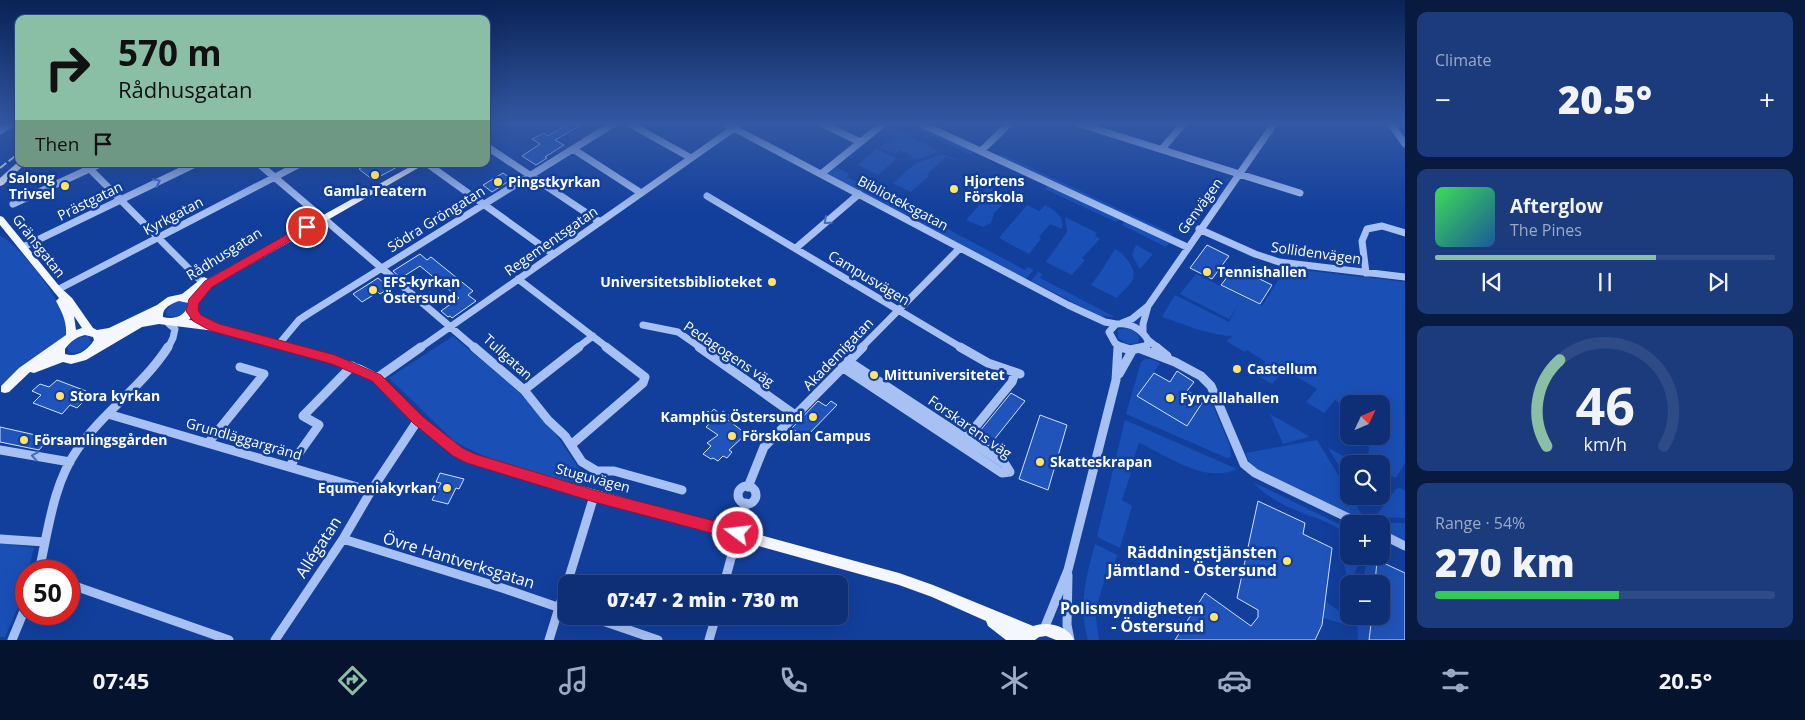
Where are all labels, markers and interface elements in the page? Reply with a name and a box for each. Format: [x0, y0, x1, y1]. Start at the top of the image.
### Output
text: 570 m [118, 29, 222, 76]
icon: right [35, 35, 100, 100]
text: Climate [1435, 49, 1492, 71]
text: 20.5° [1558, 73, 1652, 125]
text: Rådhusgatan [118, 74, 252, 104]
text: − [1435, 80, 1451, 118]
text: + [1759, 80, 1775, 118]
icon: arrive [89, 130, 117, 158]
text: Then [35, 131, 79, 157]
place label: Salong Trivsel [9, 168, 55, 203]
marker: Gamla Teatern [369, 169, 381, 181]
street label: Biblioteksgatan [855, 171, 952, 234]
place label: Hjortens Förskola [964, 171, 1025, 206]
place label: Pingstkyrkan [508, 172, 601, 191]
street label: Genvägen [1173, 174, 1227, 238]
marker: Pingstkyrkan [492, 176, 504, 188]
street label: Prästgatan [54, 177, 126, 225]
one-way arrow [152, 178, 161, 188]
marker: Salong Trivsel [59, 180, 71, 192]
place label: Gamla Teatern [323, 181, 427, 200]
street label: Södra Gröngatan [383, 181, 488, 256]
marker: Hjortens Förskola [948, 183, 960, 195]
street label: Kyrkgatan [139, 192, 206, 239]
text: Afterglow [1510, 193, 1603, 219]
street label: Regementsgatan [500, 201, 601, 280]
pin [286, 206, 328, 248]
street label: Gränsgatan [9, 210, 70, 281]
icon: arrive [293, 213, 321, 241]
one-way arrow [824, 215, 833, 224]
text: The Pines [1510, 219, 1582, 241]
street label: Rådhusgatan [182, 223, 265, 284]
street label: Sollidenvägen [1270, 237, 1362, 268]
street label: Campusvägen [825, 246, 914, 309]
place label: Tennishallen [1217, 262, 1307, 281]
marker: Tennishallen [1201, 266, 1213, 278]
icon: previous [1478, 268, 1506, 296]
icon: pause [1591, 268, 1619, 296]
icon: next [1704, 268, 1732, 296]
place label: EFS-kyrkan Östersund [383, 272, 460, 307]
place label: Universitetsbiblioteket [600, 272, 762, 291]
marker: Universitetsbiblioteket [766, 276, 778, 288]
marker: EFS-kyrkan Östersund [367, 284, 379, 296]
street label: Akademigatan [798, 313, 877, 394]
street label: Pedagogens väg [680, 316, 779, 391]
street label: Tullgatan [480, 329, 537, 384]
place label: Castellum [1247, 359, 1317, 378]
marker: Castellum [1231, 363, 1243, 375]
place label: Mittuniversitetet [884, 365, 1005, 384]
marker: Mittuniversitetet [868, 369, 880, 381]
text: 46 [1575, 369, 1635, 440]
place label: Stora kyrkan [70, 386, 160, 405]
place label: Fyrvallahallen [1180, 388, 1279, 407]
marker: Stora kyrkan [54, 390, 66, 402]
street label: Forskarens väg [925, 391, 1016, 463]
marker: Fyrvallahallen [1164, 392, 1176, 404]
north arrow [1340, 395, 1390, 445]
map controls [1340, 395, 1390, 625]
place label: Kamphus Östersund [661, 407, 803, 426]
marker: Kamphus Östersund [807, 411, 819, 423]
street label: Grundläggargränd [184, 413, 304, 464]
place label: Förskolan Campus [742, 426, 871, 445]
place label: Församlingsgården [34, 430, 168, 449]
marker: Förskolan Campus [726, 430, 738, 442]
text: km/h [1583, 432, 1627, 456]
marker: Församlingsgården [18, 434, 30, 446]
one-way arrow [30, 451, 39, 462]
place label: Skatteskrapan [1050, 452, 1152, 471]
button: search [1340, 455, 1390, 505]
marker: Skatteskrapan [1034, 456, 1046, 468]
street label: Stuguvägen [554, 458, 632, 497]
place label: Equmeniakyrkan [318, 478, 437, 497]
marker: Equmeniakyrkan [441, 482, 453, 494]
position arrow [711, 506, 763, 558]
street label: Allégatan [290, 512, 346, 582]
text: Range · 54% [1435, 512, 1525, 534]
button: + [1340, 515, 1390, 565]
street label: Övre Hantverksgatan [380, 526, 538, 594]
text: 270 km [1435, 536, 1575, 588]
place label: Räddningstjänsten Jämtland - Östersund [1105, 541, 1277, 581]
marker: Räddningstjänsten Jämtland - Östersund [1281, 555, 1293, 567]
speed limit sign: 50 [15, 560, 80, 625]
button: − [1340, 575, 1390, 625]
text: 07:47 · 2 min · 730 m [607, 587, 799, 613]
place label: Polismyndigheten - Östersund [1060, 597, 1204, 637]
marker: Polismyndigheten - Östersund [1208, 611, 1220, 623]
icon: directions [335, 663, 370, 698]
icon: music [556, 663, 591, 698]
icon: phone [776, 663, 811, 698]
icon: climate [997, 663, 1032, 698]
icon: car [1217, 663, 1252, 698]
icon: filters [1438, 663, 1473, 698]
text: 07:45 [93, 665, 149, 695]
text: 20.5° [1659, 665, 1712, 695]

